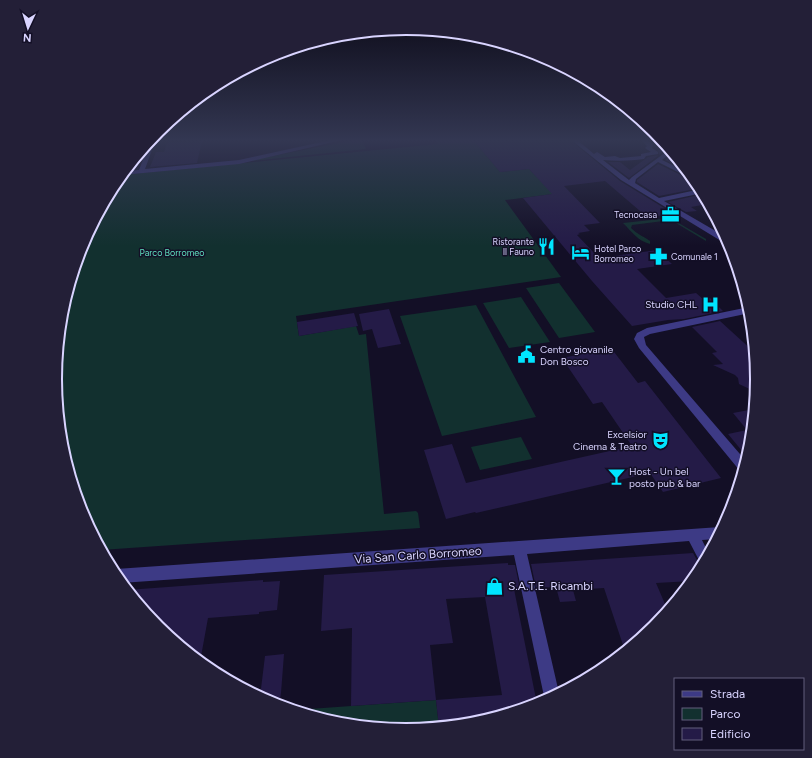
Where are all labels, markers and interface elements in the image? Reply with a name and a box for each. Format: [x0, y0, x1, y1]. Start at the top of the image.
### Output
north arrow [8, 8, 48, 48]
text: N [23, 31, 32, 44]
office icon: Tecnocasa [660, 204, 680, 224]
place label: Tecnocasa [614, 209, 657, 220]
place label: Ristorante Il Fauno [493, 236, 534, 257]
restaurant icon: Ristorante Il Fauno [537, 236, 557, 256]
hotel icon: Hotel Parco Borromeo [571, 243, 591, 263]
place label: Hotel Parco Borromeo [594, 243, 641, 264]
pharmacy icon: Comunale 1 [648, 246, 668, 266]
park label: Parco Borromeo [140, 247, 204, 258]
place label: Comunale 1 [671, 251, 718, 262]
hospital icon: Studio CHL [700, 294, 720, 314]
place label: Studio CHL [645, 298, 698, 311]
place label: Centro giovanile Don Bosco [540, 343, 614, 368]
public building icon: Centro giovanile Don Bosco [517, 345, 537, 365]
place label: Excelsior Cinema & Teatro [573, 428, 648, 453]
theatre icon: Excelsior Cinema & Teatro [650, 430, 670, 450]
place label: Host - Un bel posto pub & bar [629, 465, 701, 490]
bar icon: Host - Un bel posto pub & bar [606, 467, 626, 487]
street label: Via San Carlo Borromeo [354, 544, 482, 566]
shop icon: S.A.T.E. Ricambi [485, 576, 505, 596]
place label: S.A.T.E. Ricambi [508, 579, 593, 593]
legend [674, 678, 804, 750]
text: Strada [710, 687, 745, 701]
text: Parco [710, 707, 740, 721]
text: Edificio [710, 727, 750, 741]

